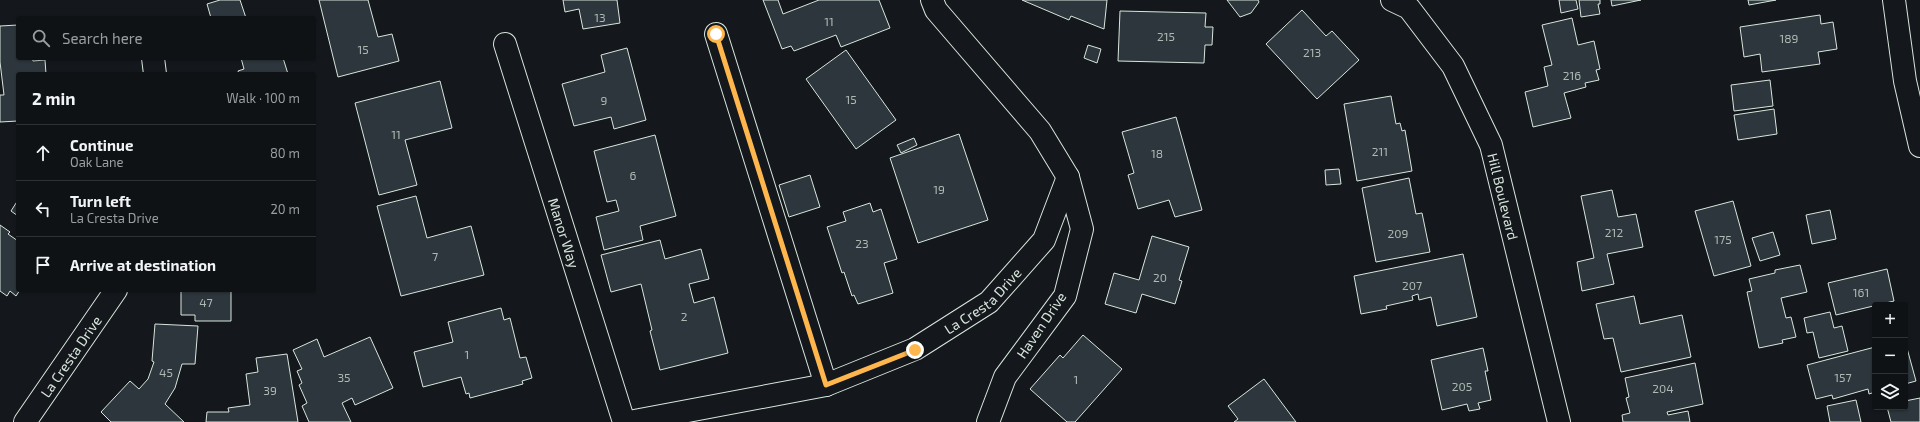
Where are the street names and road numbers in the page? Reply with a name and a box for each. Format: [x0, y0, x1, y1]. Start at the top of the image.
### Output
street label: Hill Boulevard [1485, 151, 1522, 241]
street label: Manor Way [545, 196, 584, 271]
street label: La Cresta Drive [941, 264, 1024, 337]
street label: Haven Drive [1013, 289, 1069, 361]
street label: La Cresta Drive [36, 312, 105, 400]

